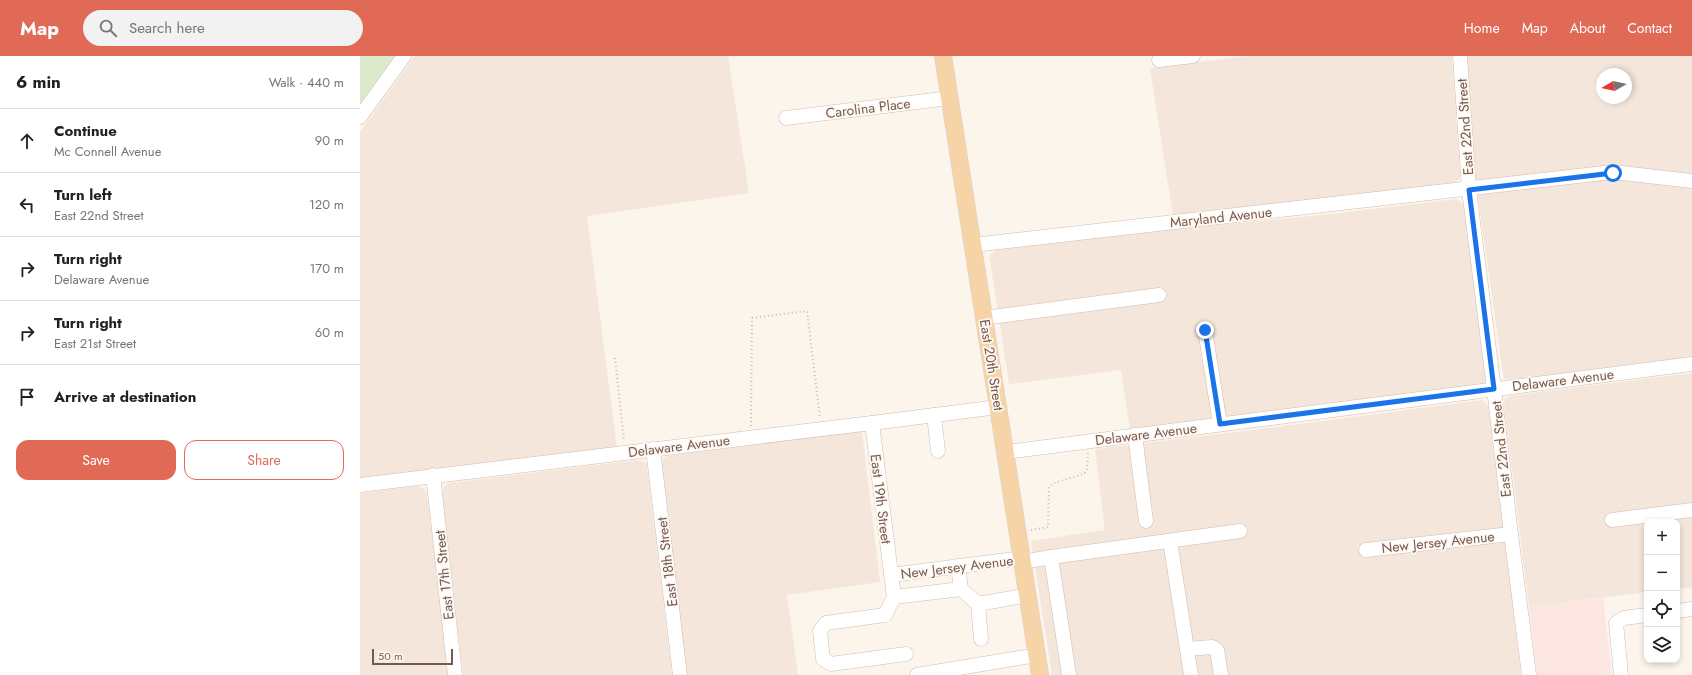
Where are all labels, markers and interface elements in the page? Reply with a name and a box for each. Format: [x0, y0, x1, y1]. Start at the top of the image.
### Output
search box [83, 10, 363, 46]
text: Map [20, 15, 59, 42]
icon: search [97, 17, 119, 39]
text: Search here [129, 17, 205, 39]
text: Home [1464, 18, 1500, 38]
text: Map [1522, 18, 1548, 38]
text: About [1570, 18, 1605, 38]
text: Contact [1627, 18, 1672, 38]
north arrow [1596, 68, 1632, 104]
text: 6 min [16, 70, 61, 94]
text: Walk · 440 m [269, 73, 344, 92]
street label: East 22nd Street [1452, 78, 1478, 176]
street label: Carolina Place [824, 93, 912, 123]
text: Continue [54, 120, 117, 142]
icon: ahead [16, 130, 38, 152]
text: 90 m [315, 131, 344, 150]
text: Mc Connell Avenue [54, 142, 161, 161]
route start [1604, 164, 1622, 182]
text: Turn left [54, 184, 112, 206]
icon: left [16, 194, 38, 216]
text: 120 m [309, 195, 344, 214]
street label: Maryland Avenue [1169, 202, 1273, 232]
text: East 22nd Street [54, 206, 144, 225]
text: Turn right [54, 248, 122, 270]
icon: right [16, 258, 38, 280]
text: 170 m [309, 259, 344, 278]
text: Delaware Avenue [54, 270, 149, 289]
text: Turn right [54, 312, 122, 334]
street label: East 20th Street [975, 318, 1009, 413]
route end [1196, 321, 1214, 339]
icon: right [16, 322, 38, 344]
text: 60 m [315, 323, 344, 342]
text: East 21st Street [54, 334, 136, 353]
street label: Delaware Avenue [1511, 364, 1615, 396]
icon: arrive [16, 386, 38, 408]
text: Arrive at destination [54, 386, 196, 408]
street label: East 22nd Street [1486, 399, 1516, 498]
street label: Delaware Avenue [1094, 418, 1198, 450]
street label: Delaware Avenue [627, 430, 731, 462]
button: Save [16, 440, 176, 480]
button: Share [184, 440, 344, 480]
street label: East 19th Street [866, 453, 897, 546]
street label: East 18th Street [652, 516, 682, 608]
map controls [1644, 519, 1680, 663]
button: + [1644, 519, 1680, 555]
street label: New Jersey Avenue [1380, 526, 1496, 558]
street label: East 17th Street [429, 529, 459, 621]
street label: New Jersey Avenue [899, 550, 1015, 584]
button: − [1644, 555, 1680, 591]
button: locate [1644, 591, 1680, 627]
button: layers [1644, 627, 1680, 663]
scale bar [372, 647, 453, 666]
text: 50 m [378, 648, 403, 664]

